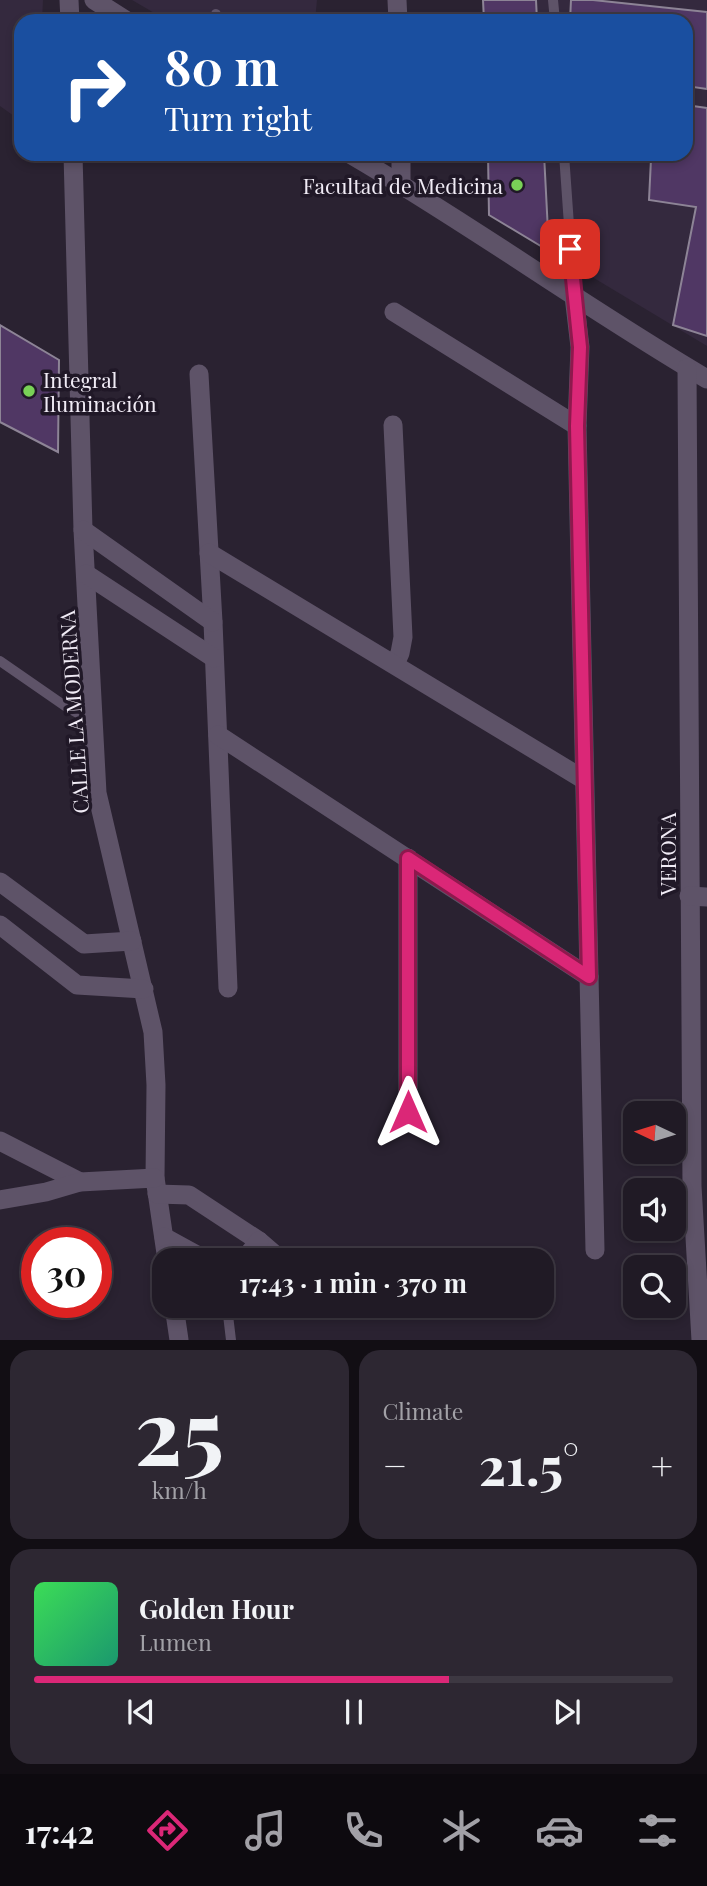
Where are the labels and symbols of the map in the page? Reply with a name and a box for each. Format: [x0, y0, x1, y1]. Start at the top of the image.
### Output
place label: Facultad de Medicina [303, 171, 504, 199]
marker: Facultad de Medicina [509, 177, 525, 193]
pin [540, 219, 600, 279]
place label: Integral Iluminación [43, 365, 157, 417]
marker: Integral Iluminación [21, 383, 37, 399]
street label: CALLE LA MODERNA [52, 609, 94, 815]
street label: VERONA [653, 812, 681, 896]
position arrow [371, 1075, 445, 1149]
north arrow [623, 1101, 686, 1164]
speed limit sign: 30 [21, 1227, 112, 1318]

